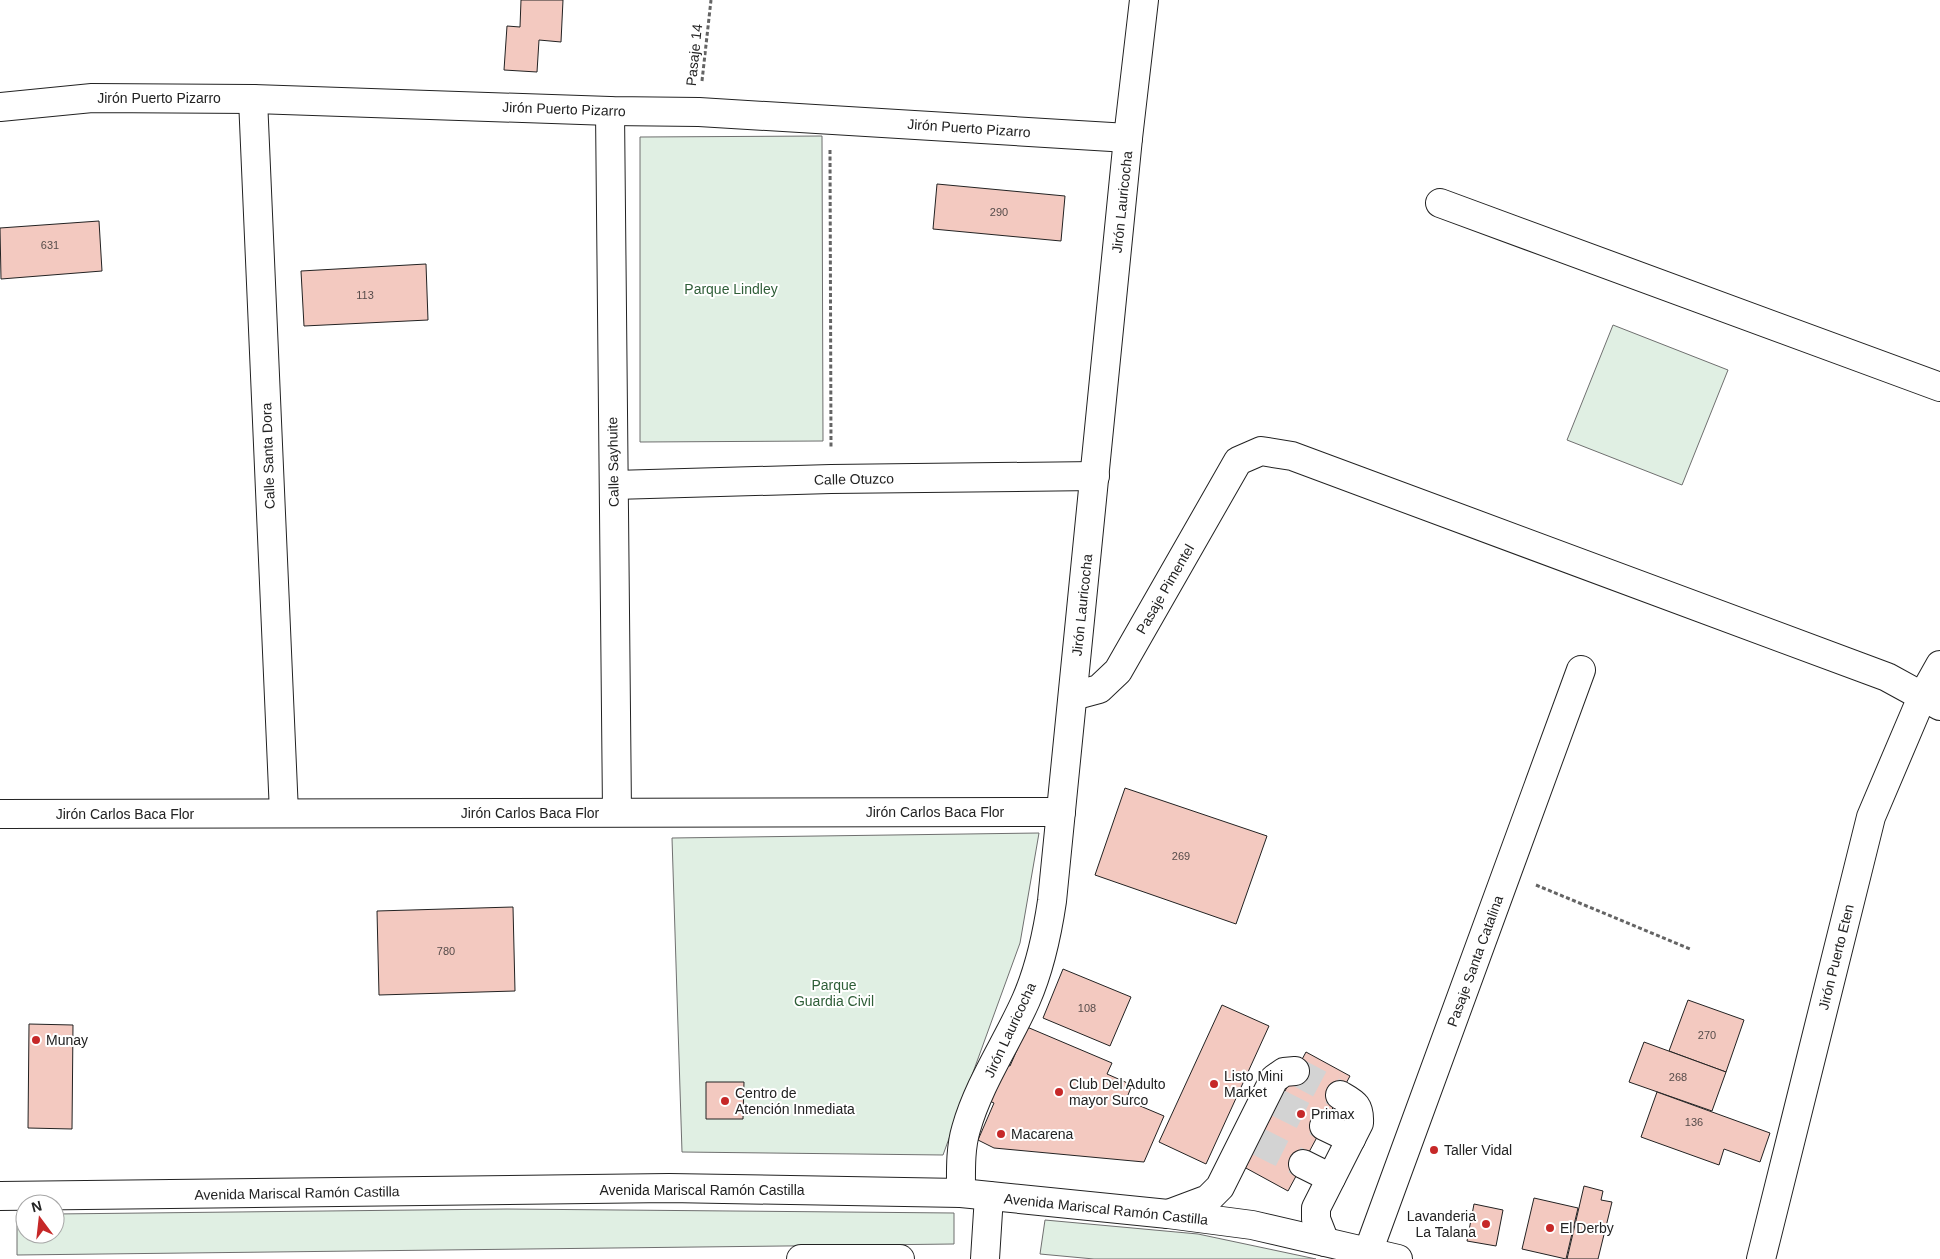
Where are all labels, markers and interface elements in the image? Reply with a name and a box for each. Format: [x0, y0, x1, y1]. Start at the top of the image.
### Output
street label: Pasaje 14 [683, 23, 705, 87]
street label: Jirón Puerto Pizarro [97, 90, 221, 106]
street label: Jirón Puerto Pizarro [502, 99, 626, 119]
street label: Jirón Puerto Pizarro [907, 116, 1031, 140]
street label: Jirón Lauricocha [1109, 150, 1135, 254]
house number: 290 [990, 206, 1008, 218]
house number: 631 [41, 239, 59, 251]
park label: Parque Lindley [684, 281, 778, 297]
house number: 113 [356, 289, 374, 301]
street label: Calle Santa Dora [258, 402, 278, 510]
street label: Calle Sayhuite [604, 417, 622, 507]
street label: Calle Otuzco [814, 470, 894, 488]
street label: Pasaje Pimentel [1133, 541, 1197, 637]
street label: Jirón Lauricocha [1069, 553, 1095, 657]
street label: Jirón Carlos Baca Flor [866, 804, 1005, 820]
street label: Jirón Carlos Baca Flor [461, 805, 600, 821]
street label: Jirón Carlos Baca Flor [56, 806, 195, 822]
house number: 269 [1172, 850, 1190, 862]
street label: Pasaje Santa Catalina [1444, 893, 1506, 1029]
street label: Jirón Puerto Eten [1815, 903, 1857, 1011]
house number: 780 [437, 945, 455, 957]
park label: Parque Guardia Civil [794, 977, 874, 1009]
street label: Jirón Lauricocha [981, 980, 1039, 1080]
house number: 108 [1078, 1002, 1096, 1014]
house number: 270 [1698, 1029, 1716, 1041]
place label: Munay [46, 1032, 88, 1048]
marker: Munay [30, 1034, 42, 1046]
place label: Listo Mini Market [1224, 1068, 1283, 1100]
house number: 268 [1669, 1071, 1687, 1083]
place label: Club Del Adulto mayor Surco [1069, 1076, 1166, 1108]
marker: Listo Mini Market [1208, 1078, 1220, 1090]
place label: Centro de Atención Inmediata [735, 1085, 855, 1117]
marker: Club Del Adulto mayor Surco [1053, 1086, 1065, 1098]
marker: Centro de Atención Inmediata [719, 1095, 731, 1107]
place label: Primax [1311, 1106, 1355, 1122]
marker: Primax [1295, 1108, 1307, 1120]
house number: 136 [1685, 1116, 1703, 1128]
place label: Macarena [1011, 1126, 1073, 1142]
marker: Macarena [995, 1128, 1007, 1140]
place label: Taller Vidal [1444, 1142, 1512, 1158]
marker: Taller Vidal [1428, 1144, 1440, 1156]
street label: Avenida Mariscal Ramón Castilla [599, 1182, 805, 1198]
street label: Avenida Mariscal Ramón Castilla [194, 1183, 400, 1203]
street label: Avenida Mariscal Ramón Castilla [1003, 1190, 1209, 1228]
north arrow [15, 1194, 65, 1244]
text: N [30, 1197, 44, 1215]
place label: Lavanderia La Talana [1407, 1208, 1476, 1240]
marker: Lavanderia La Talana [1480, 1218, 1492, 1230]
place label: El Derby [1560, 1220, 1614, 1236]
marker: El Derby [1544, 1222, 1556, 1234]

